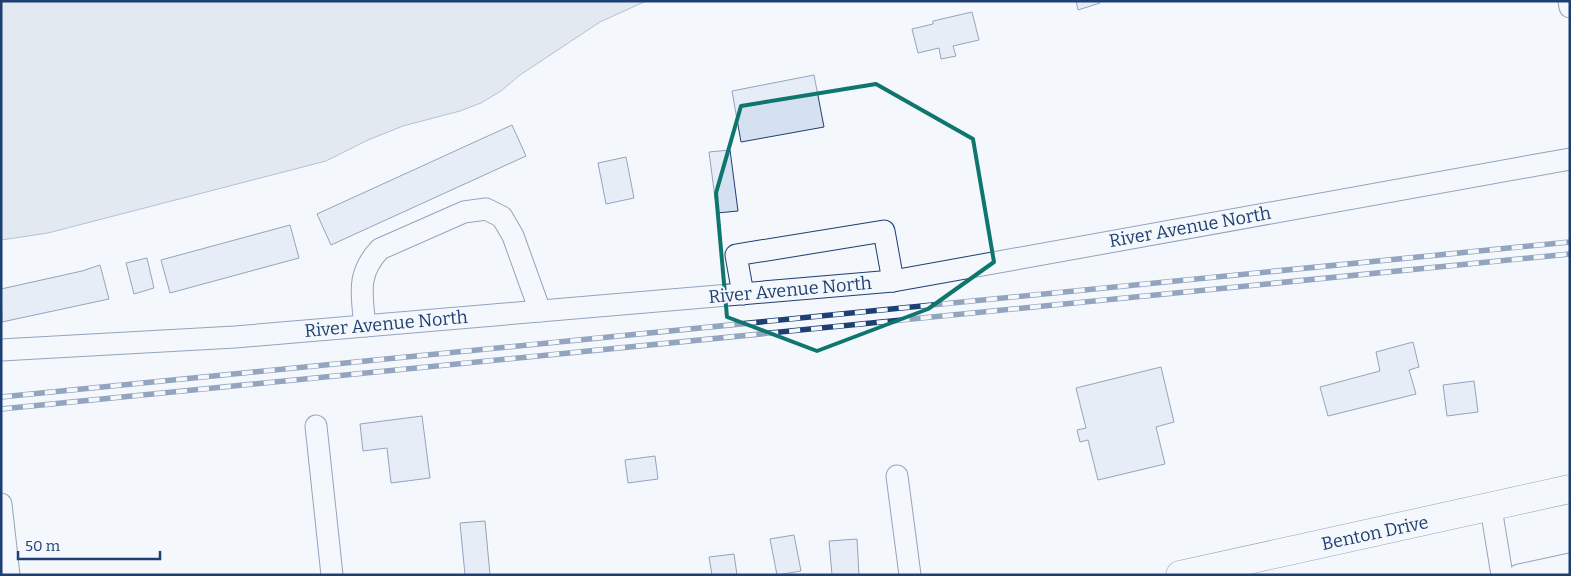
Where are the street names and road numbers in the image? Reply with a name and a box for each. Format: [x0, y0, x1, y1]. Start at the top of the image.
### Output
street label: River Avenue North [1107, 202, 1273, 252]
street label: River Avenue North [707, 272, 873, 308]
street label: River Avenue North [303, 306, 469, 342]
street label: Benton Drive [1320, 511, 1430, 555]

